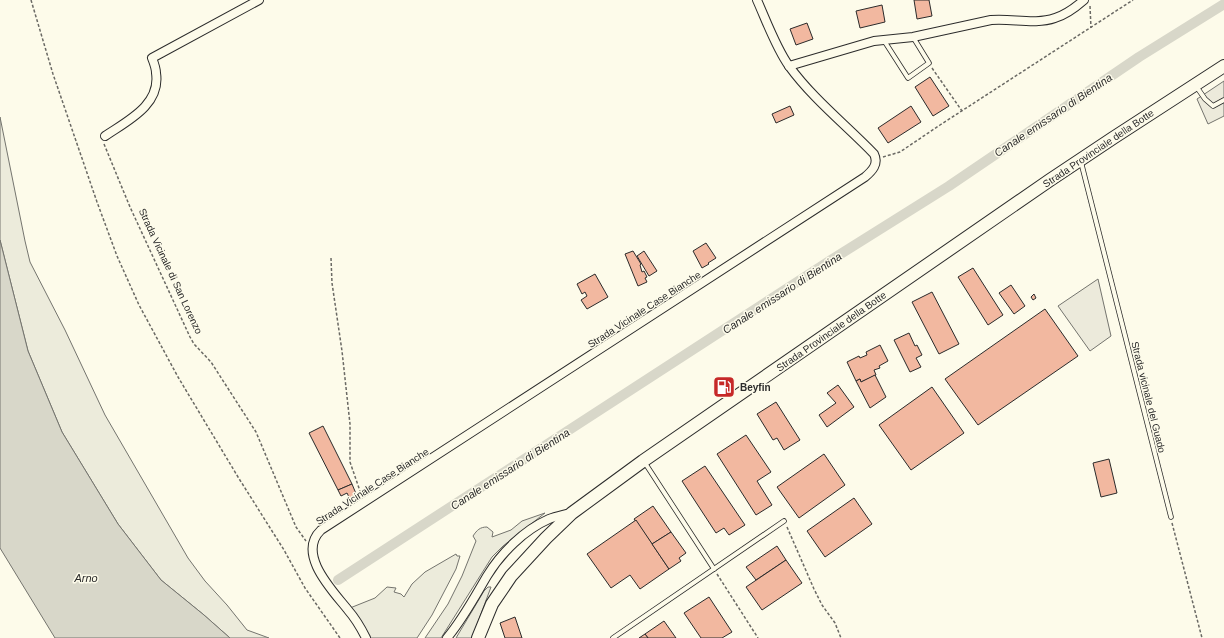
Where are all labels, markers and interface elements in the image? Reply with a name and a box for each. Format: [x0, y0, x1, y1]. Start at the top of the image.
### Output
water label: Canale emissario di Bientina [992, 71, 1114, 159]
street label: Strada Provinciale della Botte [1041, 107, 1156, 190]
street label: Strada Vicinale di San Lorenzo [137, 207, 205, 336]
water label: Canale emissario di Bientina [720, 250, 844, 336]
street label: Strada Vicinale Case Bianche [586, 269, 703, 350]
street label: Strada Provinciale della Botte [774, 289, 889, 374]
street label: Strada vicinale del Guado [1129, 340, 1168, 454]
fuel station icon: Beyfin [711, 374, 737, 400]
place label: Beyfin [740, 382, 771, 393]
water label: Canale emissario di Bientina [448, 426, 572, 512]
street label: Strada Vicinale Case Bianche [314, 446, 431, 527]
water label: Arno [73, 572, 98, 584]

